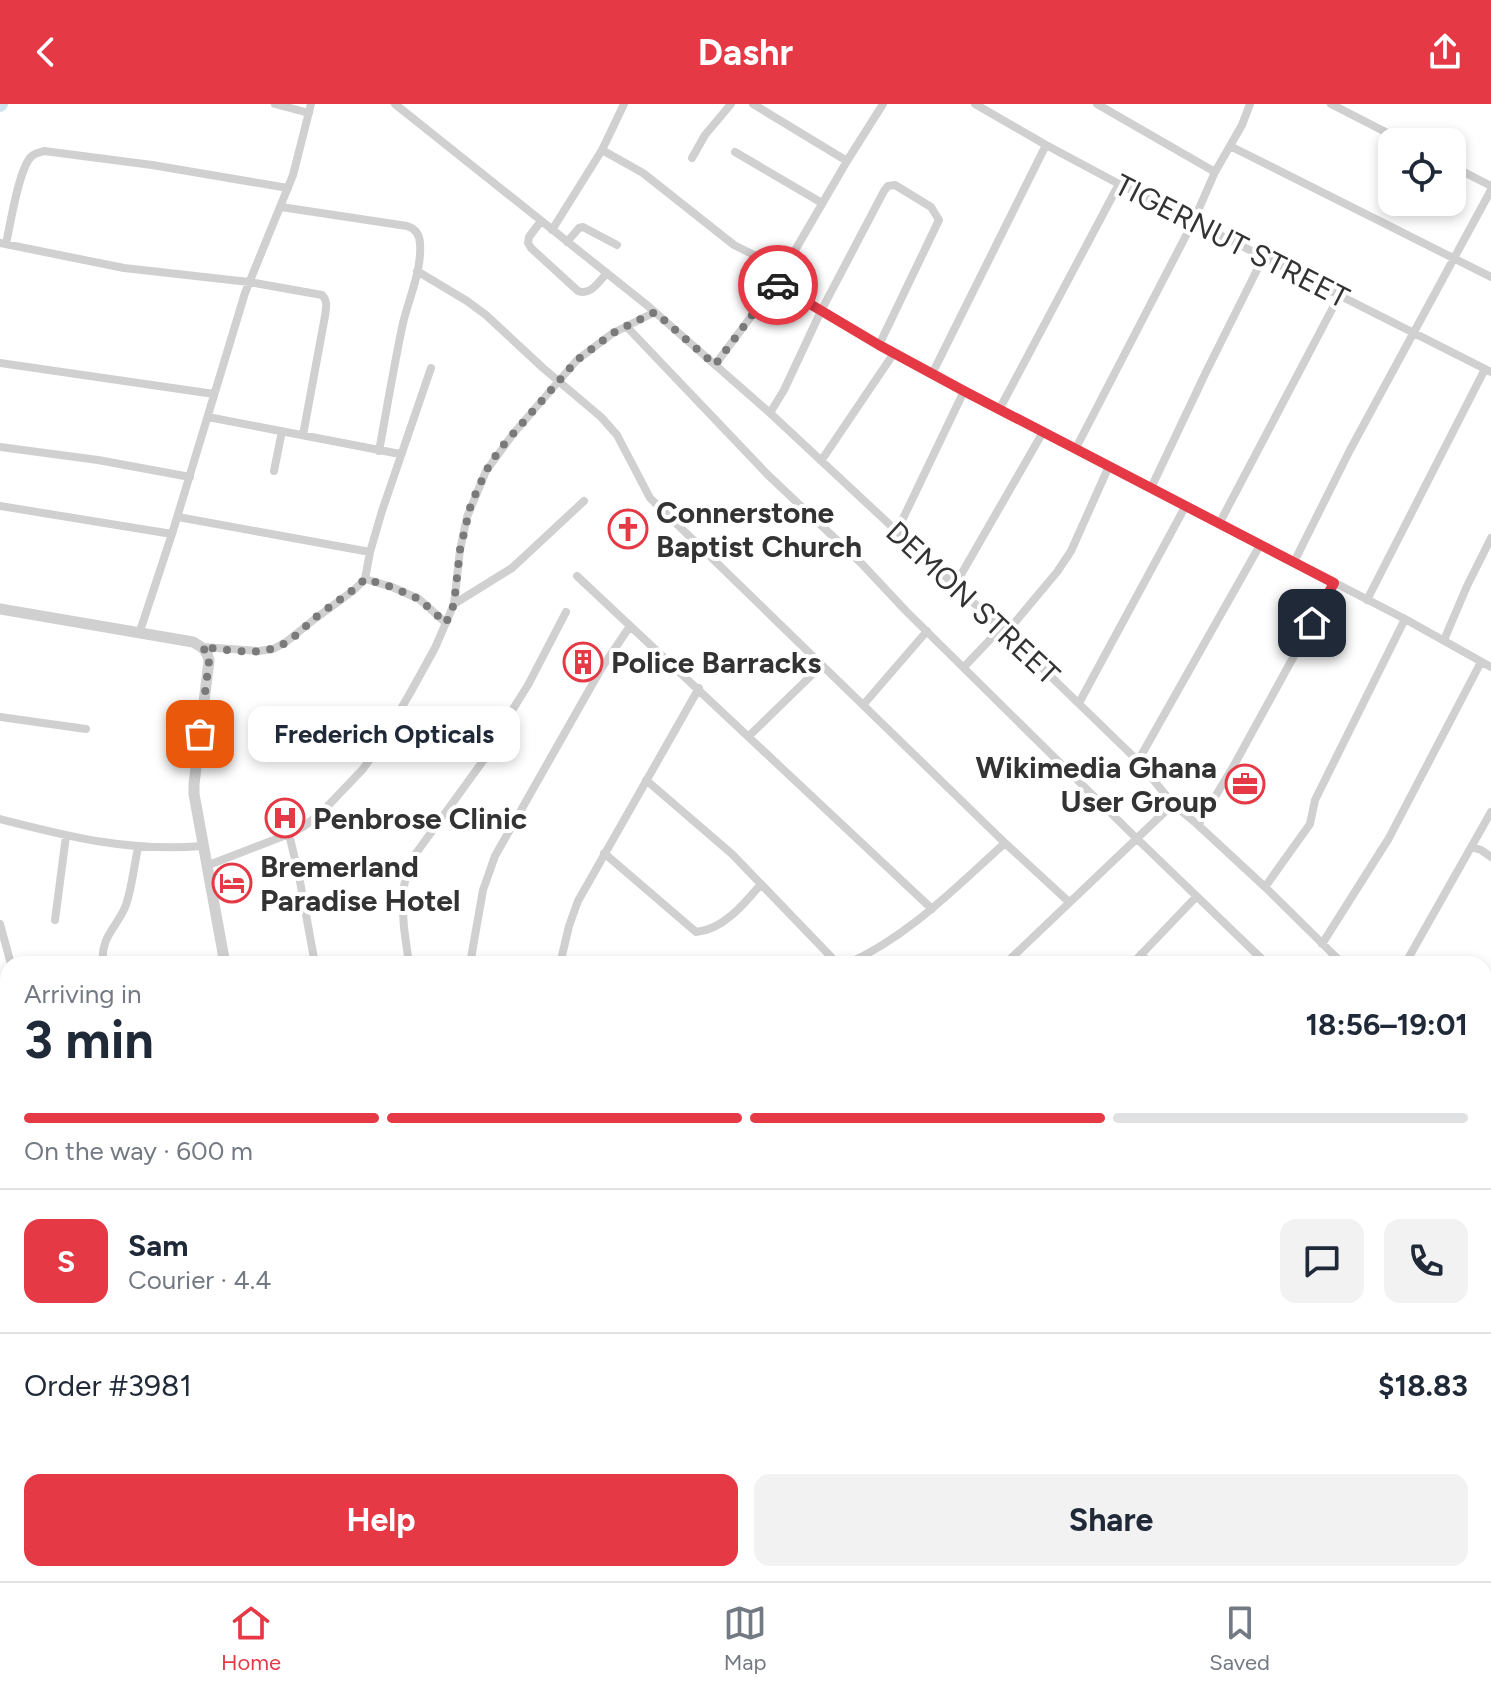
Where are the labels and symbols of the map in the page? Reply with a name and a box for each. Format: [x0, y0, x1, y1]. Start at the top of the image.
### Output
street label: TIGERNUT STREET [1109, 166, 1356, 316]
courier [738, 245, 818, 325]
place label: Connerstone Baptist Church [656, 494, 862, 565]
church icon: Connerstone Baptist Church [607, 508, 649, 550]
street label: DEMON STREET [879, 513, 1068, 693]
pin [1278, 589, 1346, 657]
building icon: Police Barracks [562, 641, 604, 683]
place label: Police Barracks [611, 644, 821, 681]
pin [166, 700, 234, 768]
callout: Frederich Opticals [248, 706, 520, 762]
place label: Wikimedia Ghana User Group [976, 749, 1217, 820]
office icon: Wikimedia Ghana User Group [1224, 763, 1266, 805]
hospital icon: Penbrose Clinic [264, 797, 306, 839]
place label: Penbrose Clinic [313, 800, 527, 837]
place label: Bremerland Paradise Hotel [260, 848, 460, 919]
hotel icon: Bremerland Paradise Hotel [211, 862, 253, 904]

